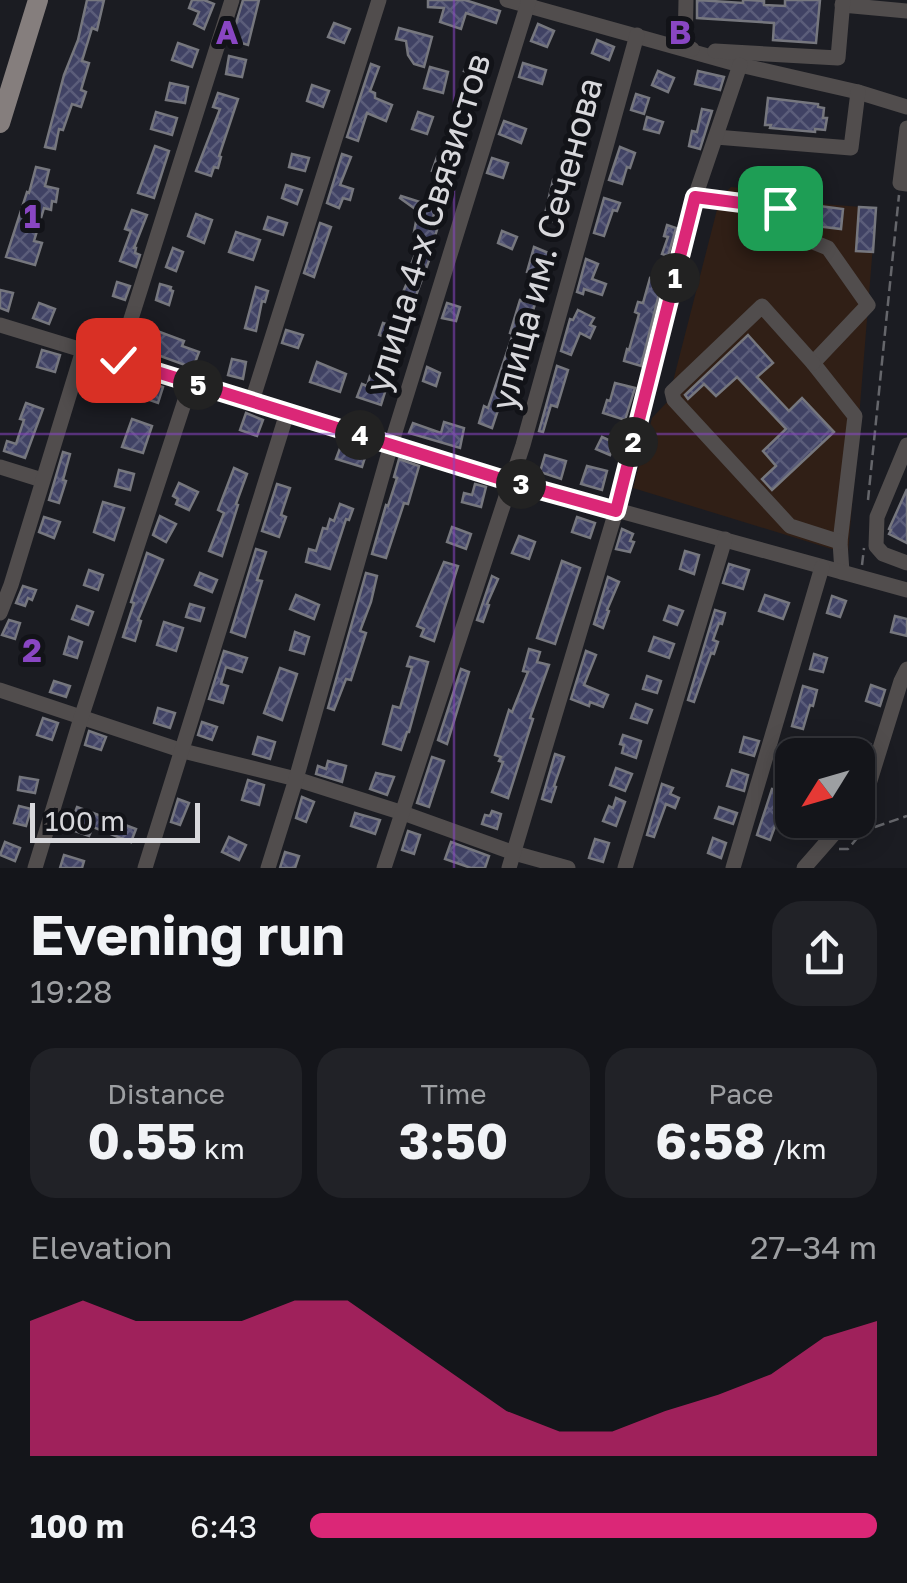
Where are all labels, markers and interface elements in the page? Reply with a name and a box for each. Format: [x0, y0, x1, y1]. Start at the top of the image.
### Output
text: A [216, 13, 239, 51]
text: B [669, 13, 691, 51]
street label: улица 4-х Связистов [355, 48, 499, 397]
street label: улица им. Сеченова [481, 73, 611, 415]
pin [738, 166, 823, 251]
icon: arrive [753, 181, 808, 236]
text: 1 [24, 197, 40, 235]
pin: 1 [650, 253, 700, 303]
text: 1 [668, 261, 682, 294]
pin [76, 318, 161, 403]
icon: check [91, 333, 146, 388]
pin: 5 [173, 360, 223, 410]
text: 5 [189, 368, 207, 401]
pin: 4 [335, 410, 385, 460]
pin: 2 [608, 417, 658, 467]
text: 4 [351, 418, 369, 451]
text: 2 [624, 425, 642, 458]
pin: 3 [496, 459, 546, 509]
text: 3 [512, 467, 530, 500]
text: 2 [22, 631, 42, 669]
north arrow [775, 738, 875, 838]
map controls [775, 738, 875, 838]
scale bar [30, 798, 200, 843]
text: 100 m [45, 804, 125, 837]
text: Evening run [30, 901, 345, 967]
button: share [772, 901, 877, 1006]
text: 19:28 [30, 972, 113, 1010]
text: Distance [107, 1077, 225, 1110]
text: Time [421, 1077, 486, 1110]
text: Pace [708, 1077, 774, 1110]
text: 0.55 [88, 1110, 197, 1170]
text: 3:50 [399, 1110, 508, 1170]
text: 6:58 [655, 1110, 765, 1170]
text: km [197, 1132, 245, 1165]
text: /km [765, 1132, 826, 1165]
text: Elevation [30, 1228, 172, 1266]
text: 27–34 m [750, 1228, 877, 1266]
text: 100 m [30, 1507, 124, 1545]
text: 6:43 [190, 1507, 257, 1545]

